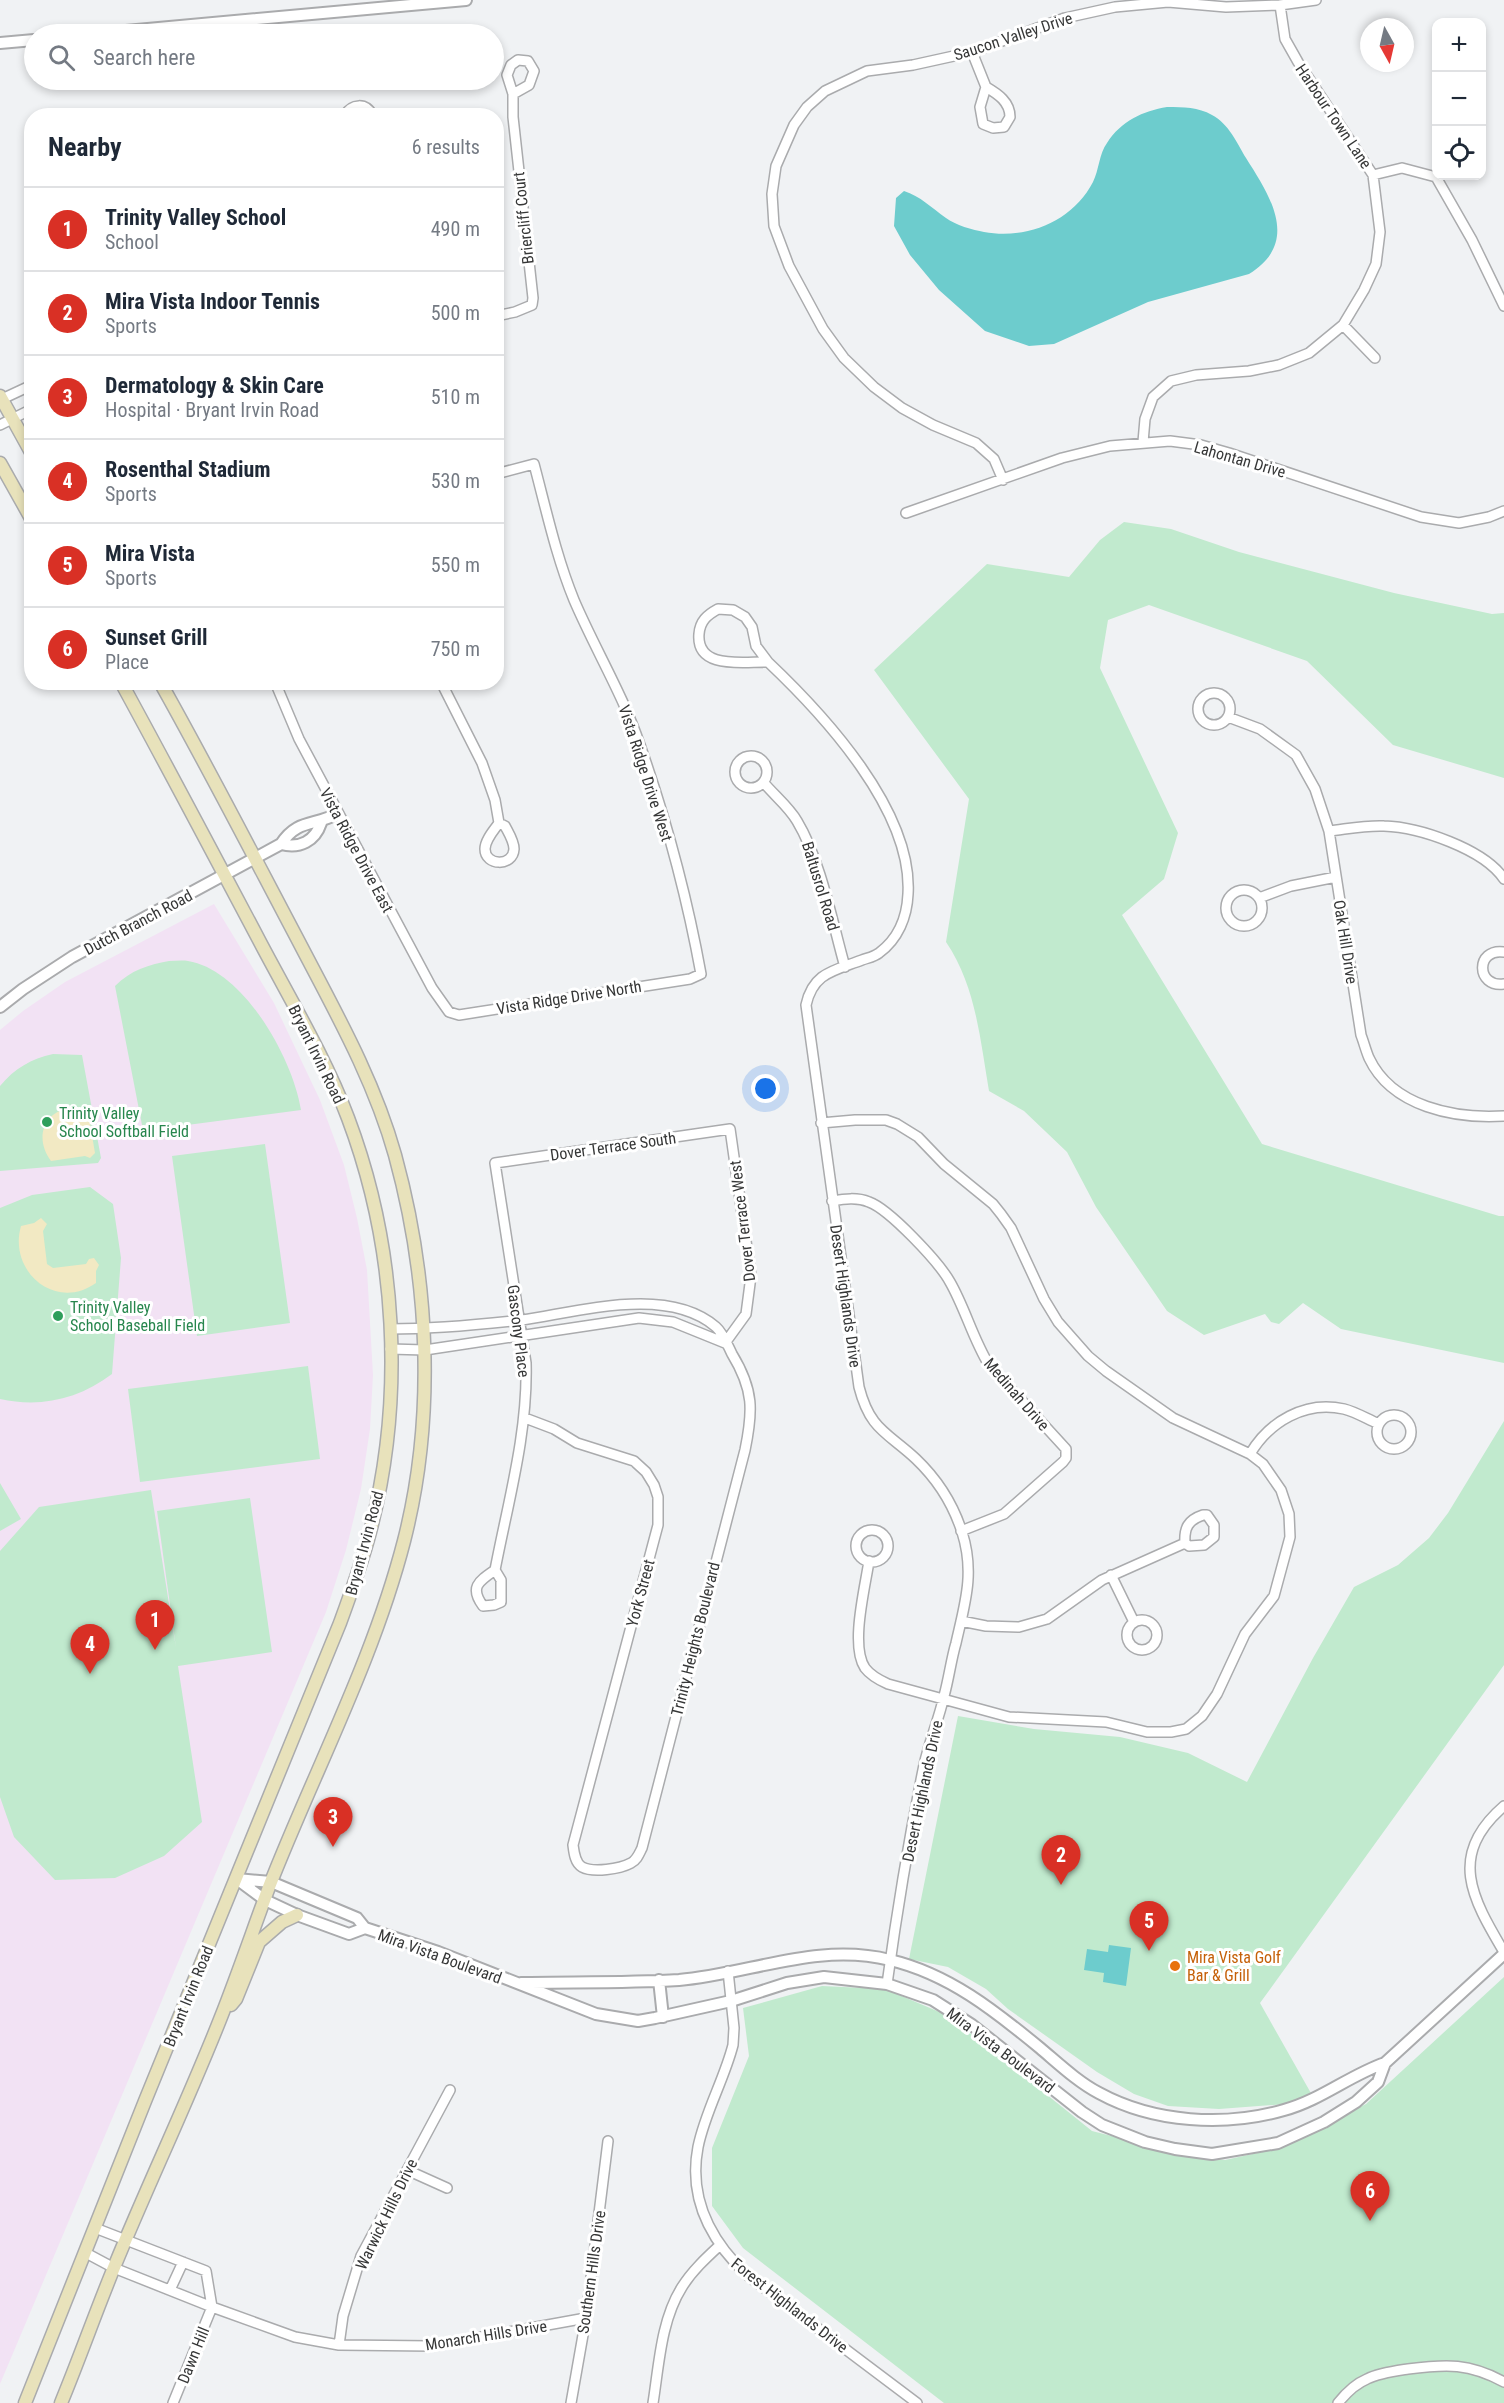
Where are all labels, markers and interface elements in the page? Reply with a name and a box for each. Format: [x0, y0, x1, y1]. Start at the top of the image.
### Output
street label: Saucon Valley Drive [951, 8, 1075, 65]
north arrow [1360, 18, 1414, 72]
map controls [1432, 18, 1486, 180]
button: + [1432, 18, 1486, 72]
search box [24, 24, 504, 90]
icon: search [45, 41, 78, 74]
text: Search here [93, 45, 195, 70]
street label: Harbour Town Lane [1292, 60, 1376, 172]
button: − [1432, 72, 1486, 126]
button: locate [1432, 126, 1486, 180]
text: Nearby [48, 132, 122, 162]
text: 6 results [412, 135, 480, 159]
street label: Briercliff Court [509, 171, 538, 265]
text: Trinity Valley School [105, 205, 286, 230]
text: 1 [62, 217, 73, 241]
text: 490 m [431, 217, 480, 241]
text: School [105, 230, 159, 254]
text: Mira Vista Indoor Tennis [105, 289, 320, 314]
text: 2 [62, 301, 73, 325]
text: 500 m [431, 301, 480, 325]
text: Sports [105, 314, 157, 338]
text: Dermatology & Skin Care [105, 373, 324, 398]
text: 3 [62, 385, 73, 409]
text: 510 m [431, 385, 480, 409]
text: Hospital · Bryant Irvin Road [105, 398, 319, 422]
street label: Lahontan Drive [1192, 437, 1288, 482]
text: Rosenthal Stadium [105, 457, 271, 482]
text: 4 [62, 469, 73, 493]
text: 530 m [431, 469, 480, 493]
text: Sports [105, 482, 157, 506]
text: Mira Vista [105, 541, 195, 566]
text: 5 [62, 553, 73, 577]
text: 550 m [431, 553, 480, 577]
text: Sports [105, 566, 157, 590]
text: Sunset Grill [105, 625, 208, 650]
text: 6 [62, 637, 73, 661]
text: 750 m [431, 637, 480, 661]
text: Place [105, 650, 149, 674]
street label: Vista Ridge Drive West [615, 703, 677, 844]
street label: Vista Ridge Drive East [316, 785, 398, 916]
street label: Baltusrol Road [798, 839, 843, 933]
street label: Dutch Branch Road [81, 886, 196, 959]
street label: Oak Hill Drive [1329, 899, 1362, 985]
street label: Vista Ridge Drive North [495, 977, 643, 1018]
street label: Bryant Irvin Road [285, 1002, 349, 1107]
your location [751, 1074, 780, 1103]
place label: Trinity Valley School Softball Field [59, 1104, 189, 1141]
marker: Trinity Valley School Softball Field [40, 1115, 54, 1129]
street label: Dover Terrace South [549, 1128, 677, 1165]
street label: Dover Terrace West [726, 1159, 759, 1283]
street label: Desert Highlands Drive [826, 1223, 865, 1369]
street label: Gascony Place [503, 1284, 534, 1378]
place label: Trinity Valley School Baseball Field [70, 1298, 205, 1335]
marker: Trinity Valley School Baseball Field [51, 1309, 65, 1323]
street label: Medinah Drive [980, 1354, 1053, 1434]
street label: Bryant Irvin Road [341, 1489, 388, 1597]
street label: York Street [622, 1557, 659, 1629]
street label: Trinity Heights Boulevard [667, 1560, 724, 1718]
pin: 1 [136, 1600, 174, 1650]
pin: 4 [70, 1624, 110, 1674]
street label: Desert Highlands Drive [898, 1719, 947, 1864]
pin: 3 [314, 1798, 352, 1847]
pin: 2 [1042, 1836, 1080, 1885]
pin: 5 [1130, 1902, 1168, 1951]
street label: Mira Vista Boulevard [375, 1925, 504, 1988]
street label: Bryant Irvin Road [160, 1943, 217, 2049]
place label: Mira Vista Golf Bar & Grill [1187, 1948, 1281, 1985]
marker: Mira Vista Golf Bar & Grill [1168, 1959, 1182, 1973]
street label: Mira Vista Boulevard [943, 2004, 1058, 2097]
street label: Warwick Hills Drive [351, 2156, 421, 2273]
pin: 6 [1350, 2172, 1390, 2221]
street label: Southern Hills Drive [573, 2209, 610, 2335]
street label: Forest Highlands Drive [728, 2254, 852, 2357]
street label: Monarch Hills Drive [424, 2316, 548, 2354]
street label: Dawn Hill [173, 2324, 213, 2386]

